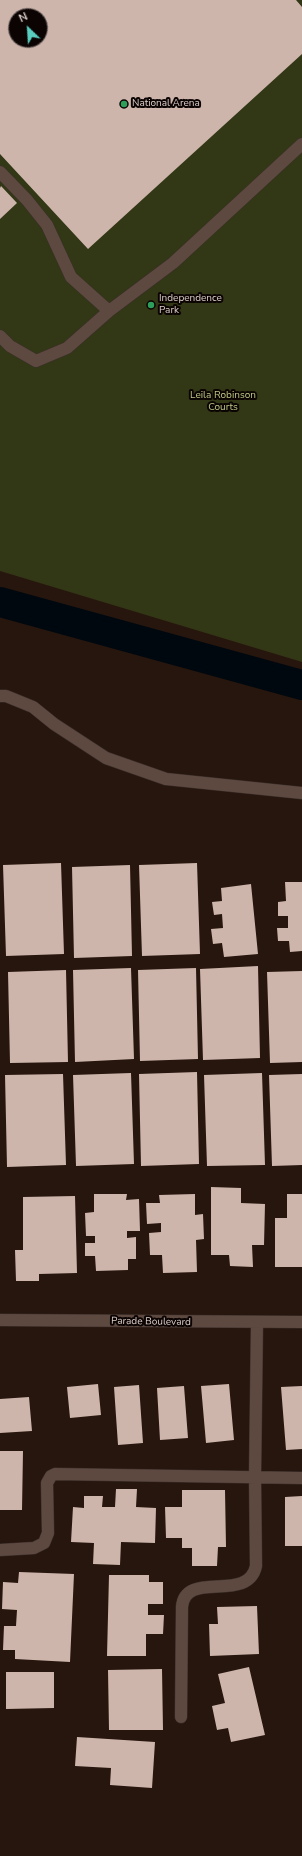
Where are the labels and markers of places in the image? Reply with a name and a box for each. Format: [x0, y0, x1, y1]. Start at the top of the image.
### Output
place label: National Arena [132, 98, 200, 110]
marker: National Arena [119, 99, 129, 109]
place label: Independence Park [159, 293, 222, 316]
marker: Independence Park [146, 300, 156, 310]

